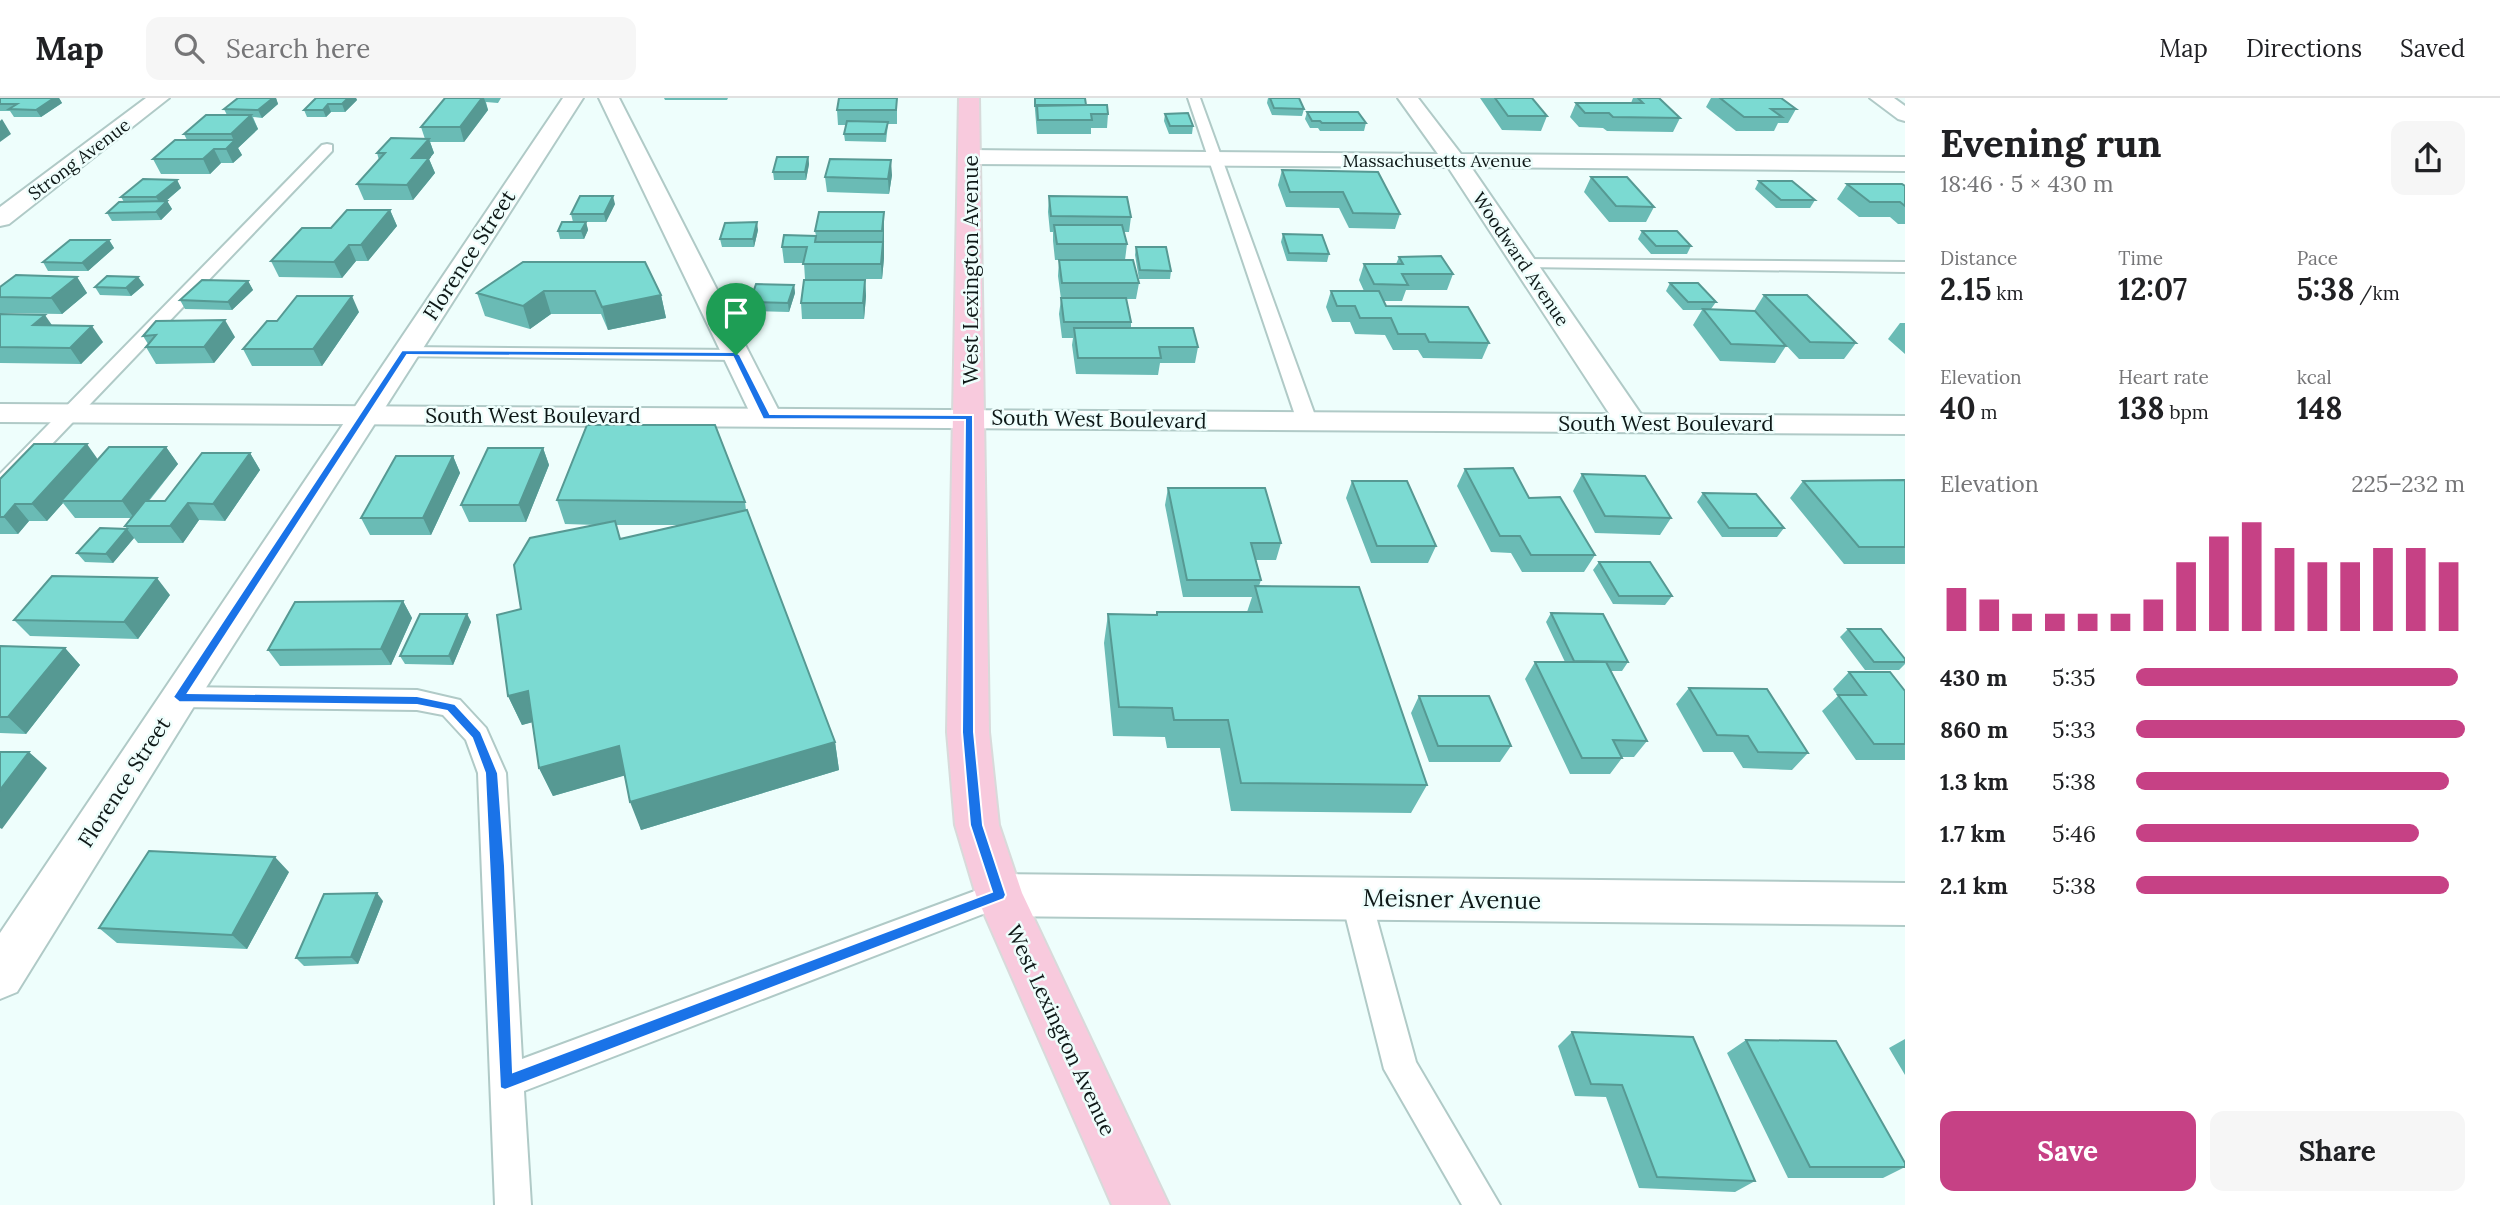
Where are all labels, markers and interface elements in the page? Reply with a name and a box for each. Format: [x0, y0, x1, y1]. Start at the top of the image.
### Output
search box [146, 17, 636, 80]
text: Map [35, 27, 104, 69]
icon: search [170, 29, 208, 67]
text: Search here [226, 32, 370, 65]
text: Map [2159, 33, 2208, 64]
text: Directions [2246, 33, 2362, 64]
text: Saved [2400, 33, 2465, 64]
street label: Strong Avenue [23, 113, 135, 205]
text: Evening run [1940, 119, 2162, 167]
button: share [2391, 121, 2465, 195]
street label: Massachusetts Avenue [1342, 149, 1532, 172]
street label: West Lexington Avenue [957, 155, 984, 385]
text: 18:46 · 5 × 430 m [1940, 169, 2114, 198]
street label: Florence Street [417, 184, 522, 325]
street label: Woodward Avenue [1468, 188, 1574, 331]
text: Distance [1940, 246, 2017, 270]
text: Time [2118, 246, 2163, 270]
text: Pace [2297, 246, 2338, 270]
text: 2.15 [1940, 270, 1991, 308]
text: 12:07 [2118, 270, 2187, 308]
text: 5:38 [2297, 270, 2354, 308]
text: km [1991, 281, 2024, 305]
text: /km [2354, 281, 2400, 305]
pin [706, 283, 766, 355]
icon: arrive [717, 294, 755, 332]
text: Elevation [1940, 365, 2022, 389]
text: Heart rate [2118, 365, 2209, 389]
text: kcal [2297, 365, 2332, 389]
text: 40 [1940, 389, 1976, 427]
text: 138 [2118, 389, 2164, 427]
text: 148 [2297, 389, 2342, 427]
text: m [1976, 400, 1997, 424]
text: bpm [2164, 400, 2209, 424]
street label: South West Boulevard [425, 402, 641, 429]
street label: South West Boulevard [991, 404, 1207, 434]
street label: South West Boulevard [1558, 410, 1774, 437]
text: Elevation [1940, 469, 2039, 498]
text: 225–232 m [2351, 469, 2465, 498]
text: 430 m [1940, 663, 2007, 692]
text: 5:35 [2052, 663, 2096, 692]
street label: Florence Street [72, 711, 177, 852]
text: 860 m [1940, 715, 2008, 744]
text: 5:33 [2052, 715, 2096, 744]
text: 1.3 km [1940, 767, 2008, 796]
text: 5:38 [2052, 767, 2096, 796]
text: 1.7 km [1940, 819, 2006, 848]
text: 5:46 [2052, 819, 2096, 848]
text: 2.1 km [1940, 871, 2008, 900]
text: 5:38 [2052, 871, 2096, 900]
street label: Meisner Avenue [1363, 882, 1541, 916]
street label: West Lexington Avenue [1000, 920, 1122, 1140]
button: Save [1940, 1111, 2196, 1191]
button: Share [2210, 1111, 2465, 1191]

